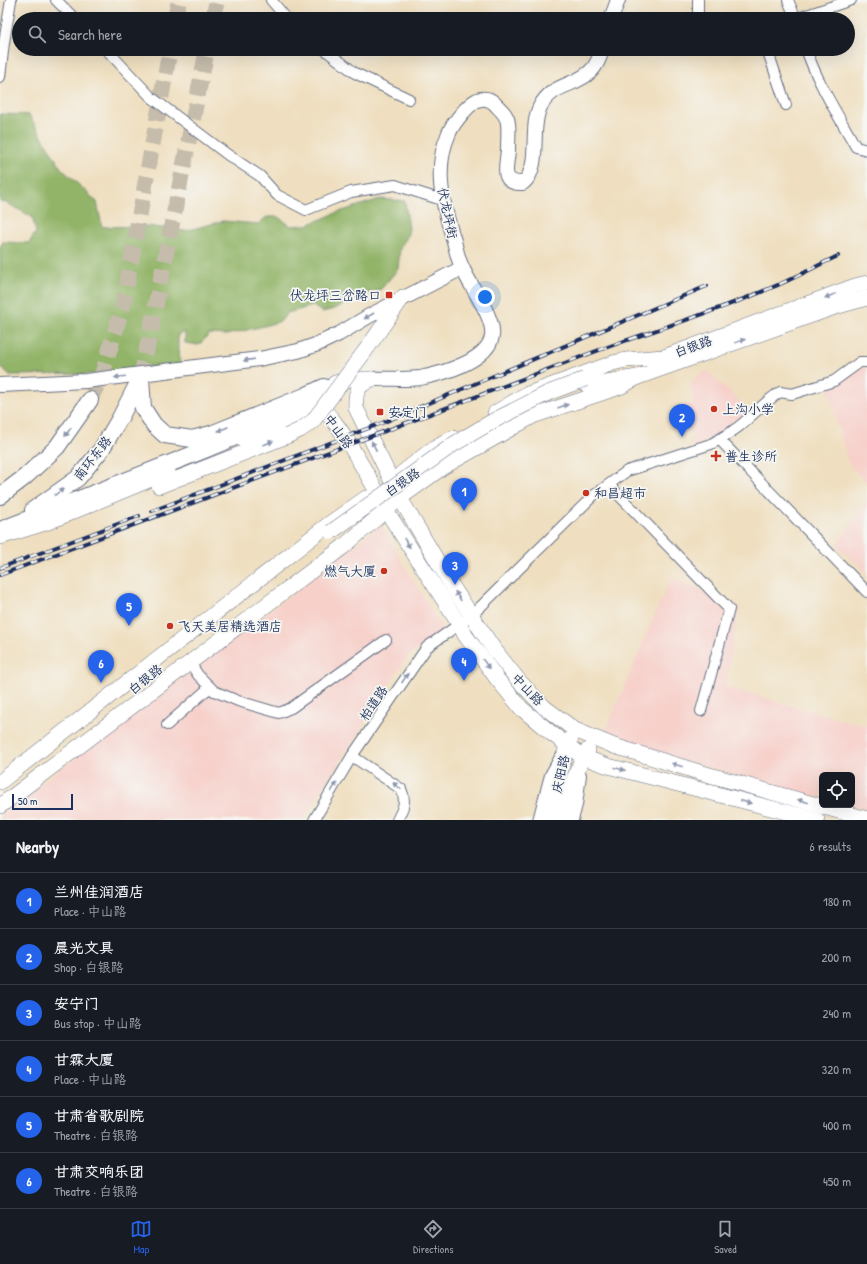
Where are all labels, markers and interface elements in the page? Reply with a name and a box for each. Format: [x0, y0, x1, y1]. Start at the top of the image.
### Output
search box [12, 12, 855, 56]
icon: search [26, 23, 48, 45]
text: Search here [58, 24, 122, 45]
street label: 伏龙坪街 [434, 186, 462, 240]
place label: 伏龙坪三岔路口 [290, 286, 381, 304]
your location [475, 287, 495, 307]
marker: 伏龙坪三岔路口 [384, 290, 394, 300]
one-way arrow [824, 293, 836, 299]
one-way arrow [363, 312, 375, 319]
street label: 白银路 [672, 331, 714, 361]
one-way arrow [735, 337, 747, 343]
one-way arrow [242, 357, 255, 363]
one-way arrow [114, 374, 126, 380]
place label: 上沟小学 [722, 400, 774, 418]
place label: 安定门 [388, 403, 427, 421]
one-way arrow [558, 403, 570, 409]
pin: 2 [669, 404, 695, 437]
marker: 上沟小学 [709, 404, 719, 414]
marker: 安定门 [375, 407, 385, 417]
street label: 中山路 [320, 410, 358, 452]
one-way arrow [218, 426, 229, 432]
one-way arrow [64, 427, 72, 438]
street label: 南环东路 [69, 432, 115, 484]
one-way arrow [263, 439, 275, 445]
one-way arrow [371, 440, 377, 452]
place label: 普生诊所 [725, 447, 777, 465]
marker: 普生诊所 [710, 450, 722, 462]
street label: 白银路 [381, 463, 423, 501]
pin: 1 [451, 478, 477, 511]
place label: 和昌超市 [594, 484, 646, 502]
one-way arrow [54, 488, 64, 496]
marker: 和昌超市 [581, 488, 591, 498]
one-way arrow [403, 538, 411, 548]
pin: 3 [442, 552, 468, 585]
place label: 燃气大厦 [324, 562, 376, 580]
marker: 燃气大厦 [379, 566, 389, 576]
one-way arrow [455, 590, 462, 602]
pin: 5 [116, 593, 142, 626]
place label: 飞天美居精选酒店 [178, 617, 282, 635]
marker: 飞天美居精选酒店 [165, 621, 175, 631]
pin: 4 [451, 648, 477, 681]
pin: 6 [88, 650, 114, 683]
one-way arrow [482, 658, 490, 669]
street label: 白银路 [124, 660, 166, 698]
street label: 中山路 [508, 669, 548, 709]
one-way arrow [401, 673, 409, 683]
street label: 柏道路 [355, 682, 391, 724]
street label: 庆阳路 [547, 753, 573, 795]
one-way arrow [671, 762, 683, 768]
one-way arrow [615, 766, 627, 772]
map controls [819, 772, 855, 808]
button: locate [819, 772, 855, 808]
one-way arrow [330, 781, 337, 793]
one-way arrow [391, 782, 402, 790]
scale bar [12, 792, 73, 811]
text: 50 m [18, 794, 38, 808]
one-way arrow [796, 798, 808, 804]
one-way arrow [740, 799, 753, 805]
text: Nearby [16, 835, 59, 858]
text: 6 results [810, 837, 851, 855]
text: 兰州佳润酒店 [54, 881, 144, 902]
text: 1 [27, 892, 31, 910]
text: 180 m [823, 892, 851, 910]
text: Place · 中山路 [54, 902, 127, 920]
text: 晨光文具 [54, 937, 114, 958]
text: 2 [26, 948, 32, 966]
text: 200 m [821, 948, 851, 966]
text: Shop · 白银路 [54, 958, 124, 976]
text: 安宁门 [54, 993, 99, 1014]
text: 3 [26, 1004, 32, 1022]
text: 240 m [822, 1004, 851, 1022]
text: Bus stop · 中山路 [54, 1014, 142, 1032]
text: 甘霖大厦 [54, 1049, 114, 1070]
text: 4 [27, 1060, 31, 1078]
text: 320 m [821, 1060, 851, 1078]
text: Place · 中山路 [54, 1070, 127, 1088]
text: 甘肃省歌剧院 [54, 1105, 144, 1126]
text: 5 [26, 1116, 32, 1134]
text: 400 m [823, 1116, 851, 1134]
text: Theatre · 白银路 [54, 1126, 138, 1144]
text: 甘肃交响乐团 [54, 1161, 144, 1182]
text: 6 [26, 1172, 32, 1190]
text: 450 m [823, 1172, 851, 1190]
text: Theatre · 白银路 [54, 1182, 138, 1200]
tab: Map [130, 1218, 152, 1256]
tab: Directions [413, 1218, 454, 1256]
tab: Saved [714, 1218, 737, 1256]

